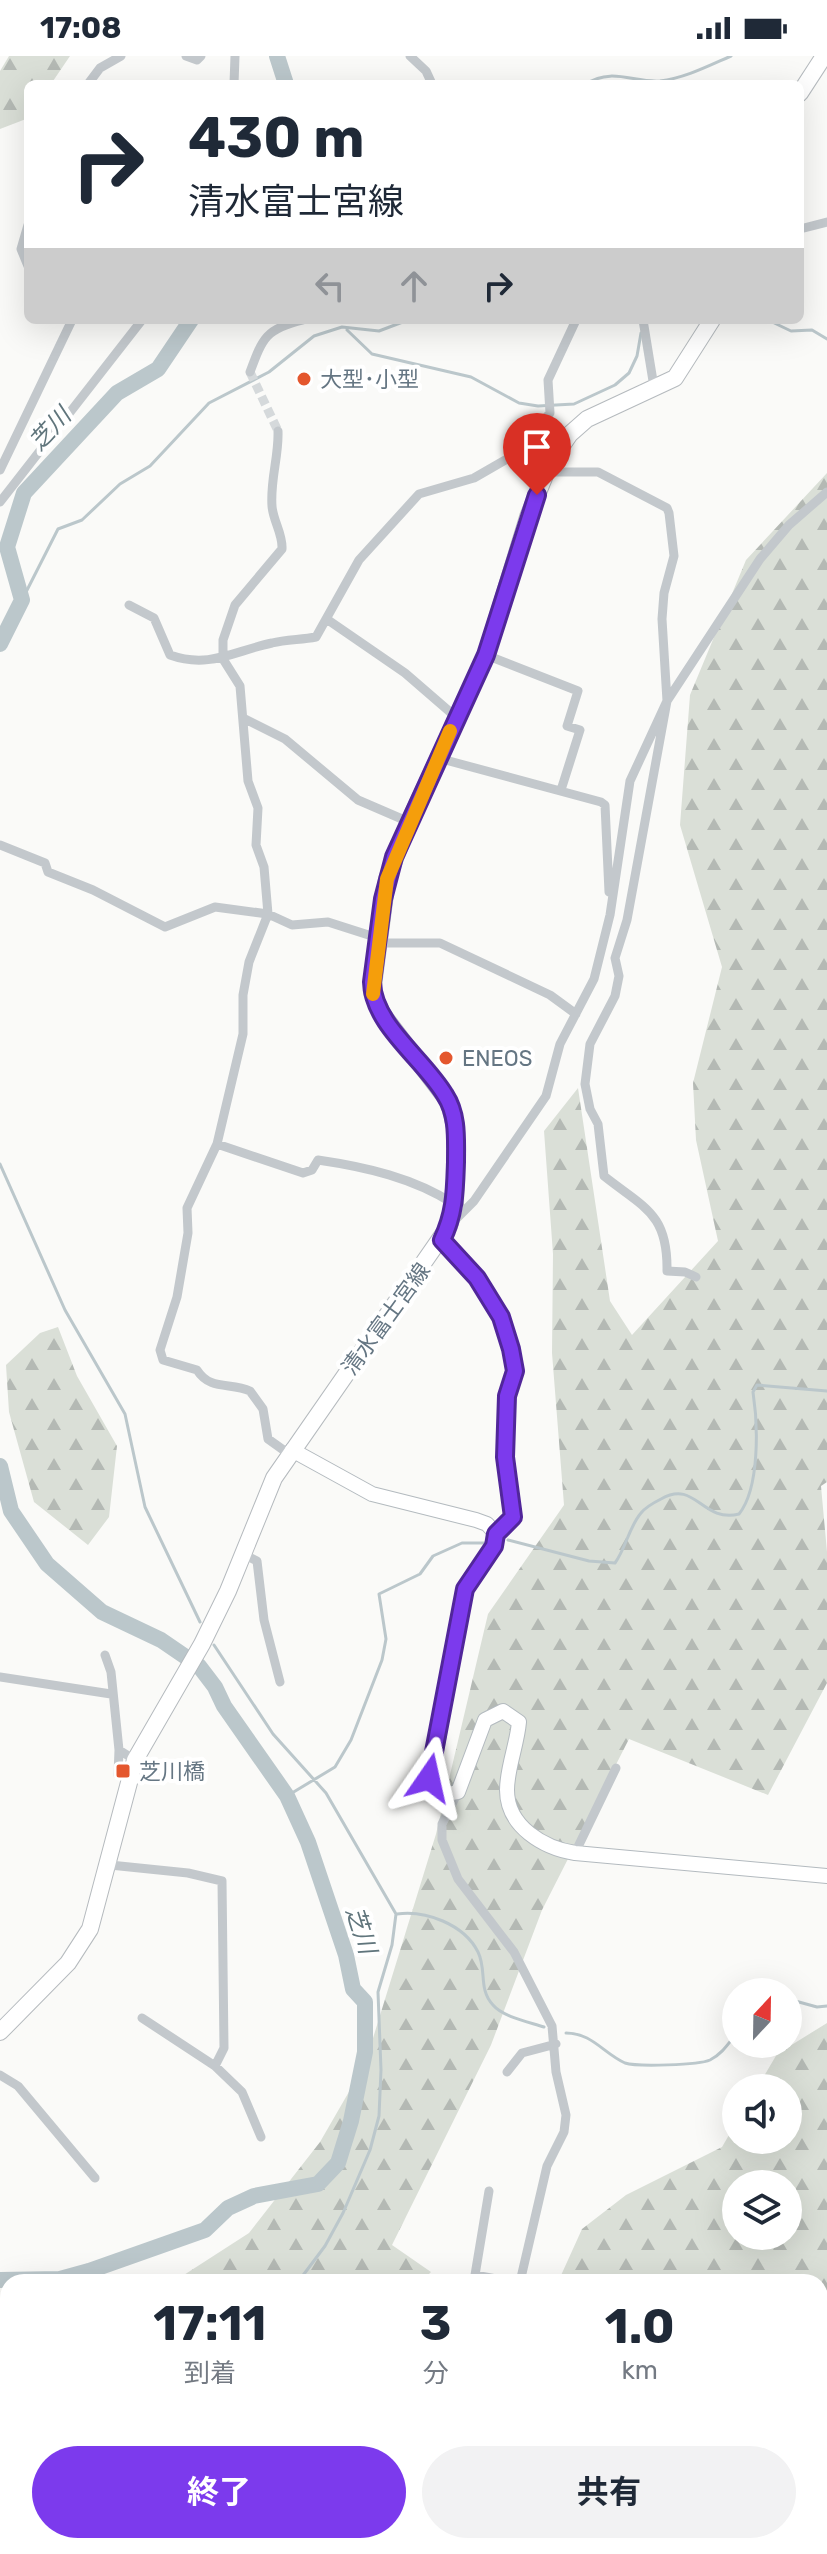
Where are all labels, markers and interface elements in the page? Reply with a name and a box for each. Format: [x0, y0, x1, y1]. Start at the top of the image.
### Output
text: 17:08 [40, 10, 122, 46]
text: 430 m [188, 105, 364, 171]
icon: right [56, 112, 160, 216]
text: 清水富士宮線 [188, 180, 404, 223]
icon: left [308, 264, 352, 308]
icon: ahead [392, 264, 436, 308]
icon: right [476, 264, 520, 308]
place label: 大型･小型 [320, 366, 419, 393]
marker: 大型･小型 [295, 370, 313, 388]
water label: 芝川 [23, 400, 79, 456]
pin [503, 413, 571, 495]
icon: arrive [515, 425, 559, 469]
place label: ENEOS [462, 1045, 532, 1072]
marker: ENEOS [437, 1049, 455, 1067]
street label: 清水富士宮線 [336, 1258, 436, 1380]
position arrow [387, 1736, 471, 1820]
place label: 芝川橋 [139, 1758, 205, 1785]
marker: 芝川橋 [114, 1762, 132, 1780]
water label: 芝川 [340, 1903, 383, 1960]
north arrow [722, 1978, 802, 2058]
map controls [722, 1978, 802, 2250]
button: sound [722, 2074, 802, 2154]
button: layers [722, 2170, 802, 2250]
text: 17:11 [153, 2295, 266, 2352]
text: 3 [420, 2295, 451, 2352]
text: 1.0 [605, 2298, 675, 2355]
text: km [621, 2355, 658, 2386]
text: 到着 [184, 2358, 236, 2389]
text: 分 [423, 2358, 449, 2389]
button: 終了 [32, 2446, 406, 2538]
button: 共有 [422, 2446, 796, 2538]

